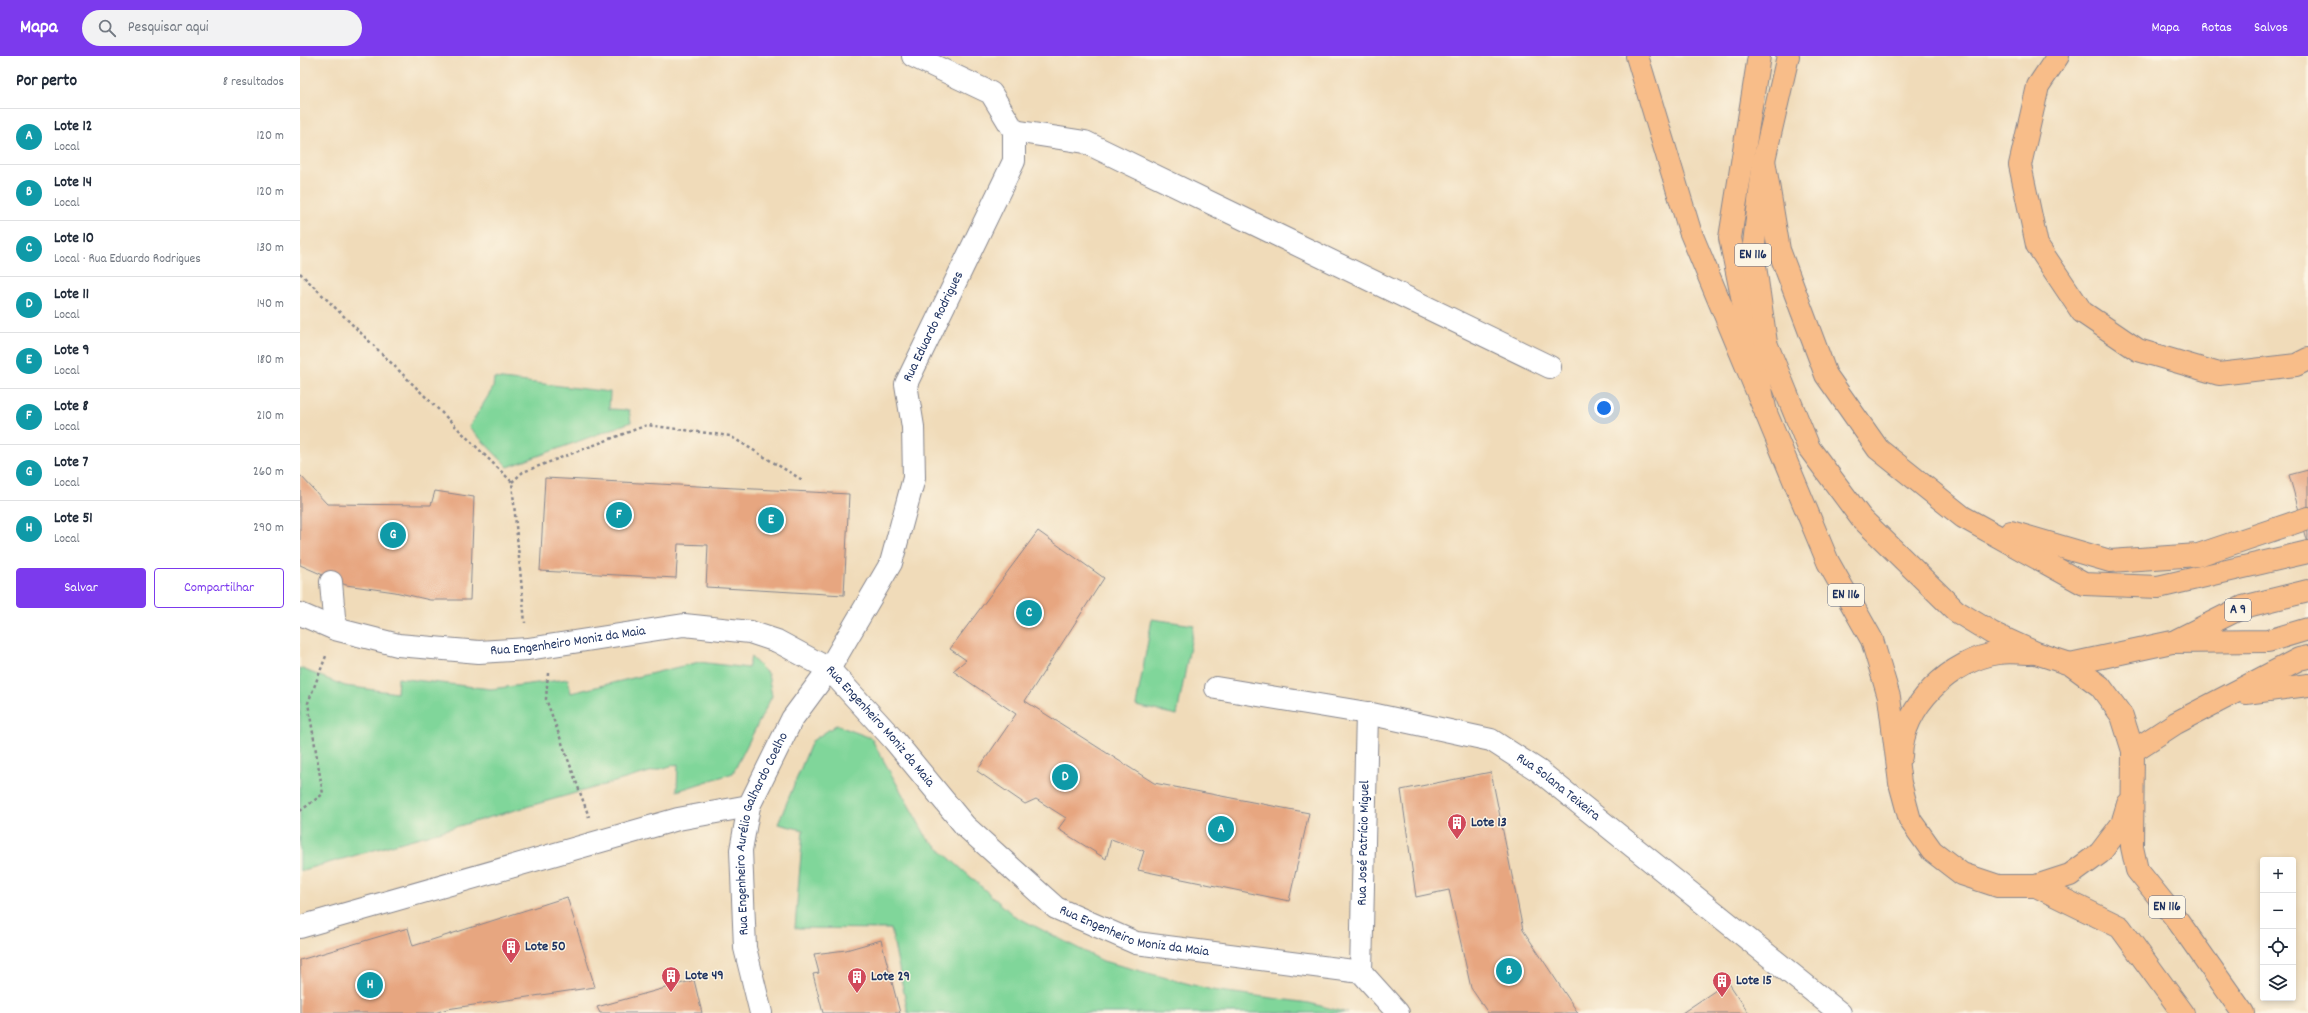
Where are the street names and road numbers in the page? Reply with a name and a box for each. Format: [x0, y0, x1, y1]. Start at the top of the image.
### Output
road number: EN 116 [1735, 244, 1771, 266]
street label: Rua Eduardo Rodrigues [898, 268, 969, 386]
road number: EN 116 [1828, 584, 1864, 606]
road number: A 9 [2225, 599, 2251, 621]
street label: Rua Engenheiro Moniz da Maia [490, 621, 647, 661]
street label: Rua Engenheiro Moniz da Maia [821, 661, 939, 792]
street label: Rua Engenheiro Aurélio Galhardo Coelho [731, 729, 794, 936]
street label: Rua Solana Teixeira [1512, 749, 1604, 826]
street label: Rua José Patrício Miguel [1353, 780, 1375, 906]
road number: EN 116 [2149, 896, 2185, 918]
street label: Rua Engenheiro Moniz da Maia [1056, 901, 1211, 962]

